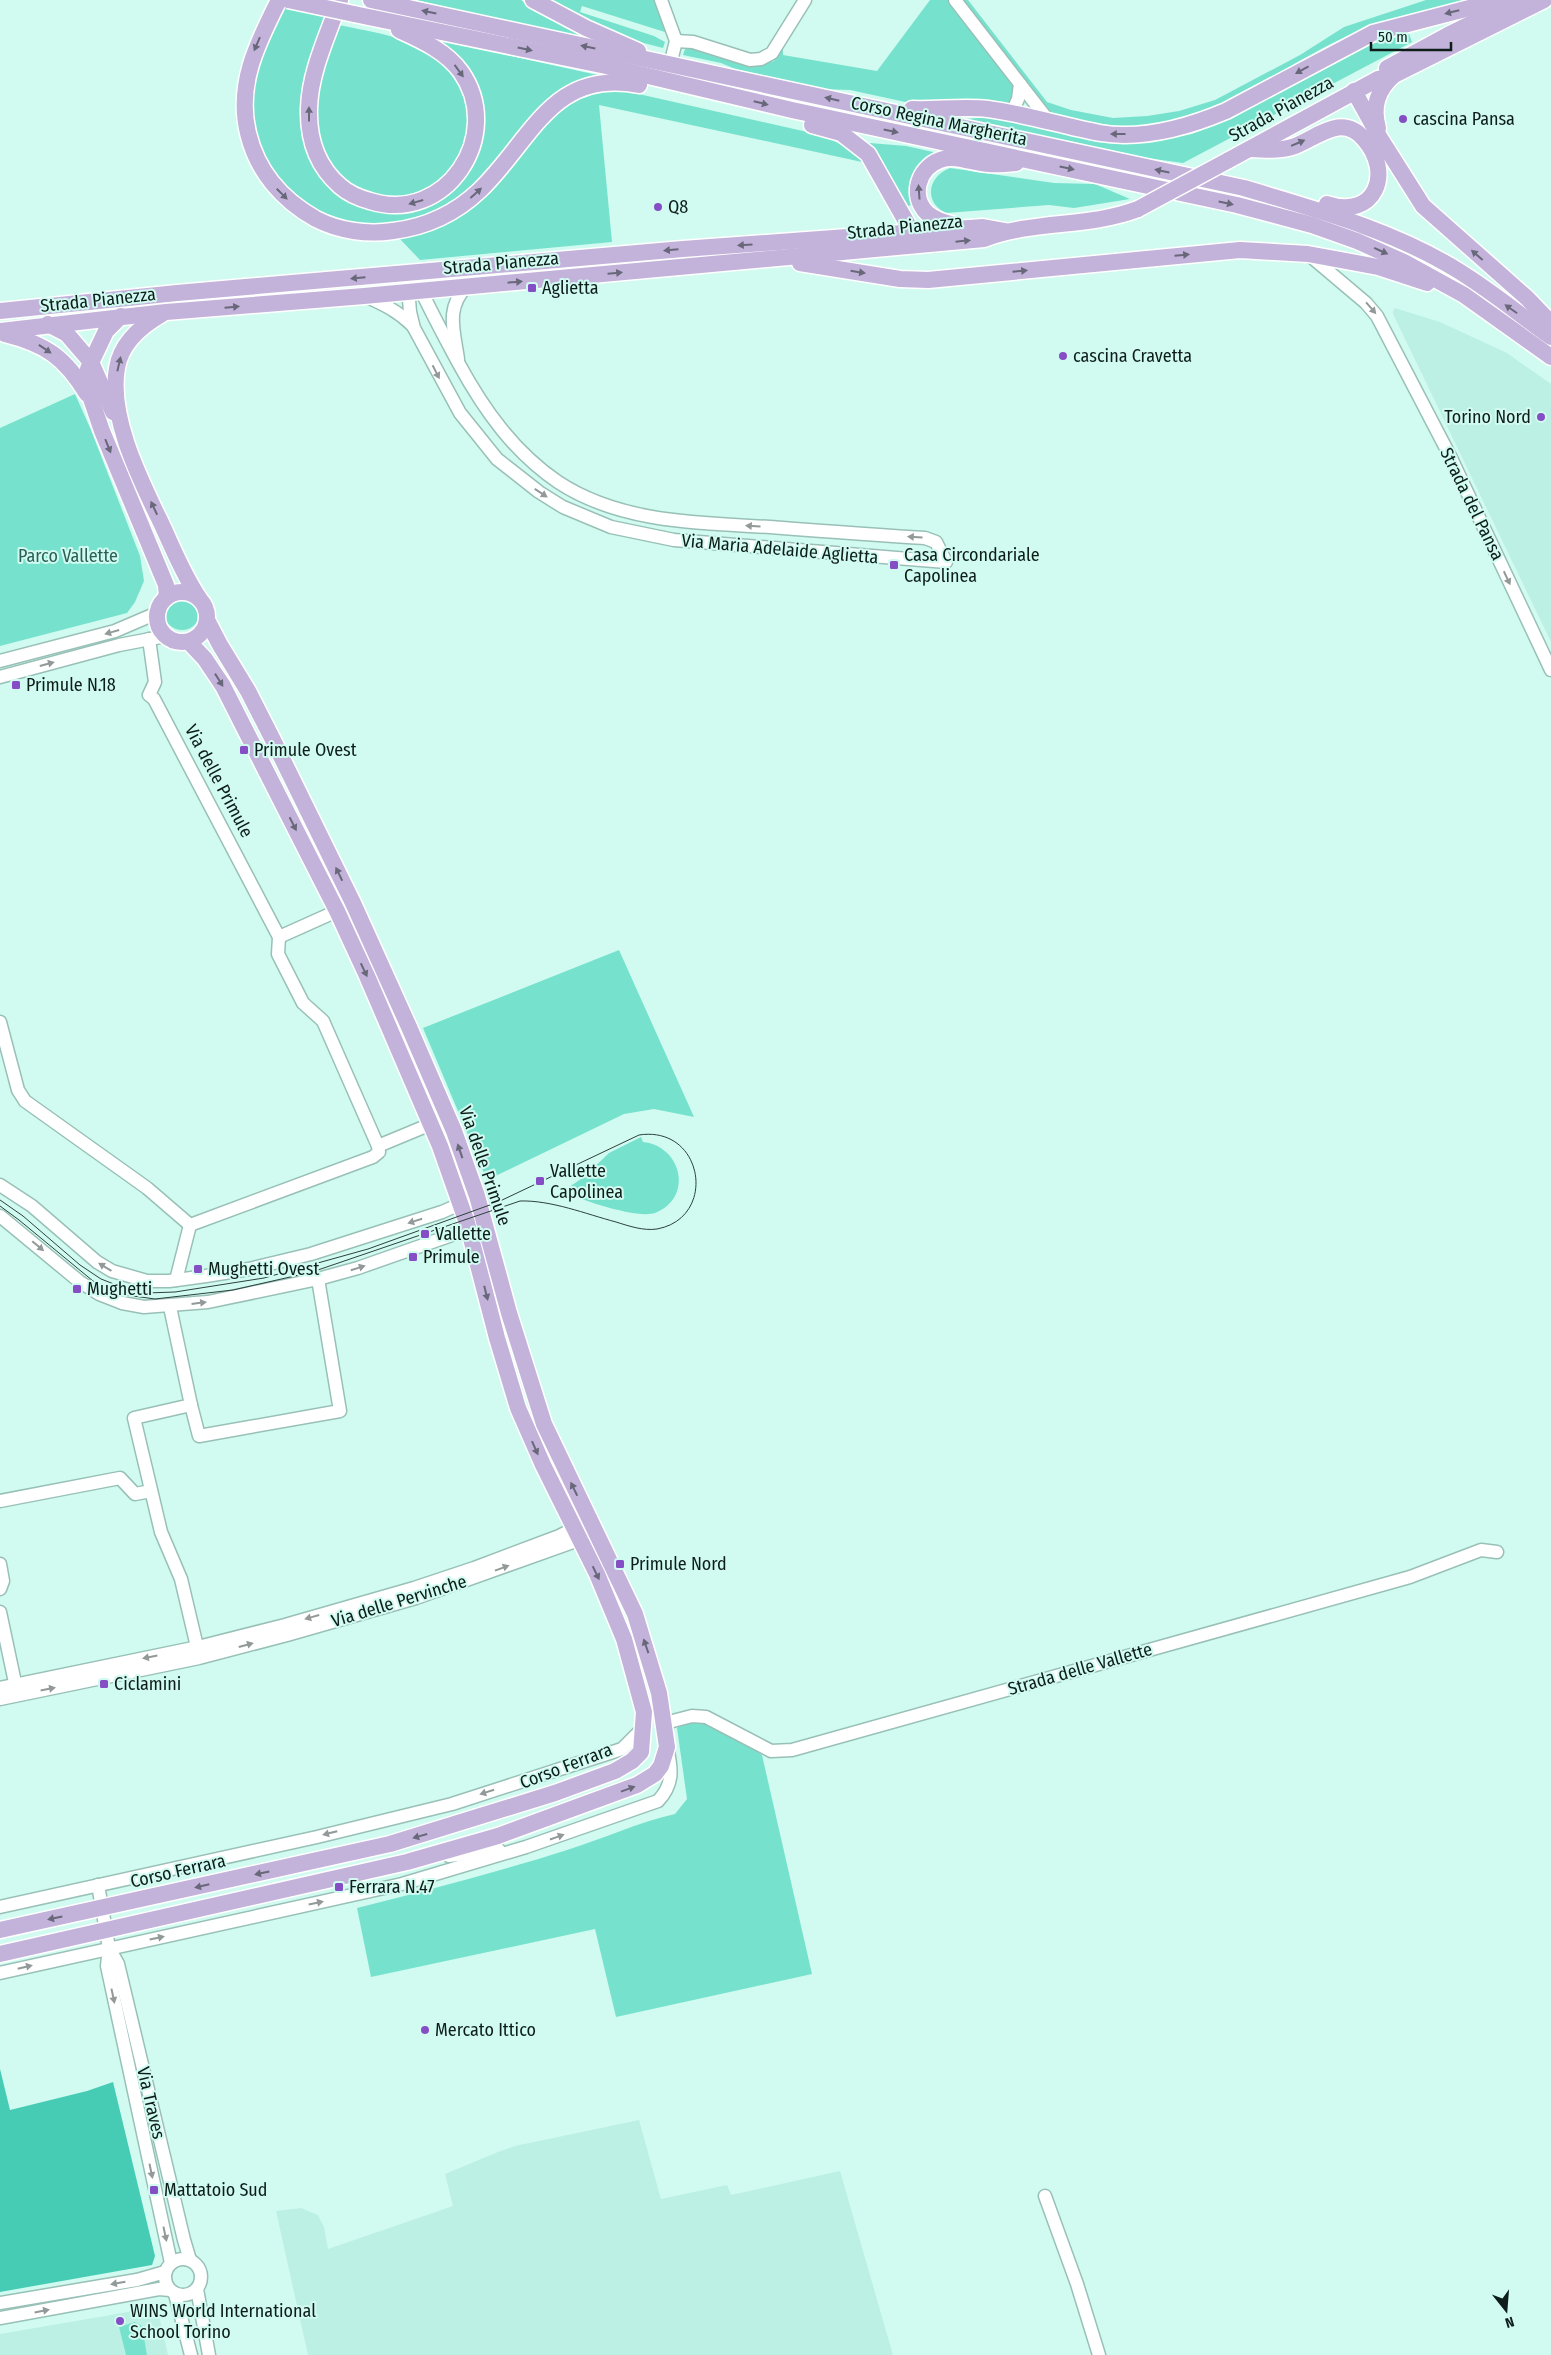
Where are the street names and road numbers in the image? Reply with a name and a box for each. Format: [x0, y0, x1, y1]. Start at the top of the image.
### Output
street label: Strada Pianezza [1225, 71, 1337, 147]
street label: Corso Regina Margherita [849, 92, 1029, 150]
street label: Strada Pianezza [846, 210, 964, 244]
street label: Strada Pianezza [442, 247, 560, 279]
street label: Strada Pianezza [39, 283, 157, 317]
street label: Strada del Pansa [1435, 444, 1509, 564]
street label: Via Maria Adelaide Aglietta [681, 529, 880, 569]
street label: Via delle Primule [180, 721, 258, 841]
street label: Via delle Primule [454, 1104, 516, 1229]
street label: Via delle Pervinche [329, 1570, 469, 1632]
street label: Strada delle Vallette [1005, 1638, 1155, 1700]
street label: Corso Ferrara [517, 1738, 615, 1794]
street label: Corso Ferrara [128, 1849, 228, 1893]
street label: Via Traves [132, 2065, 170, 2142]

